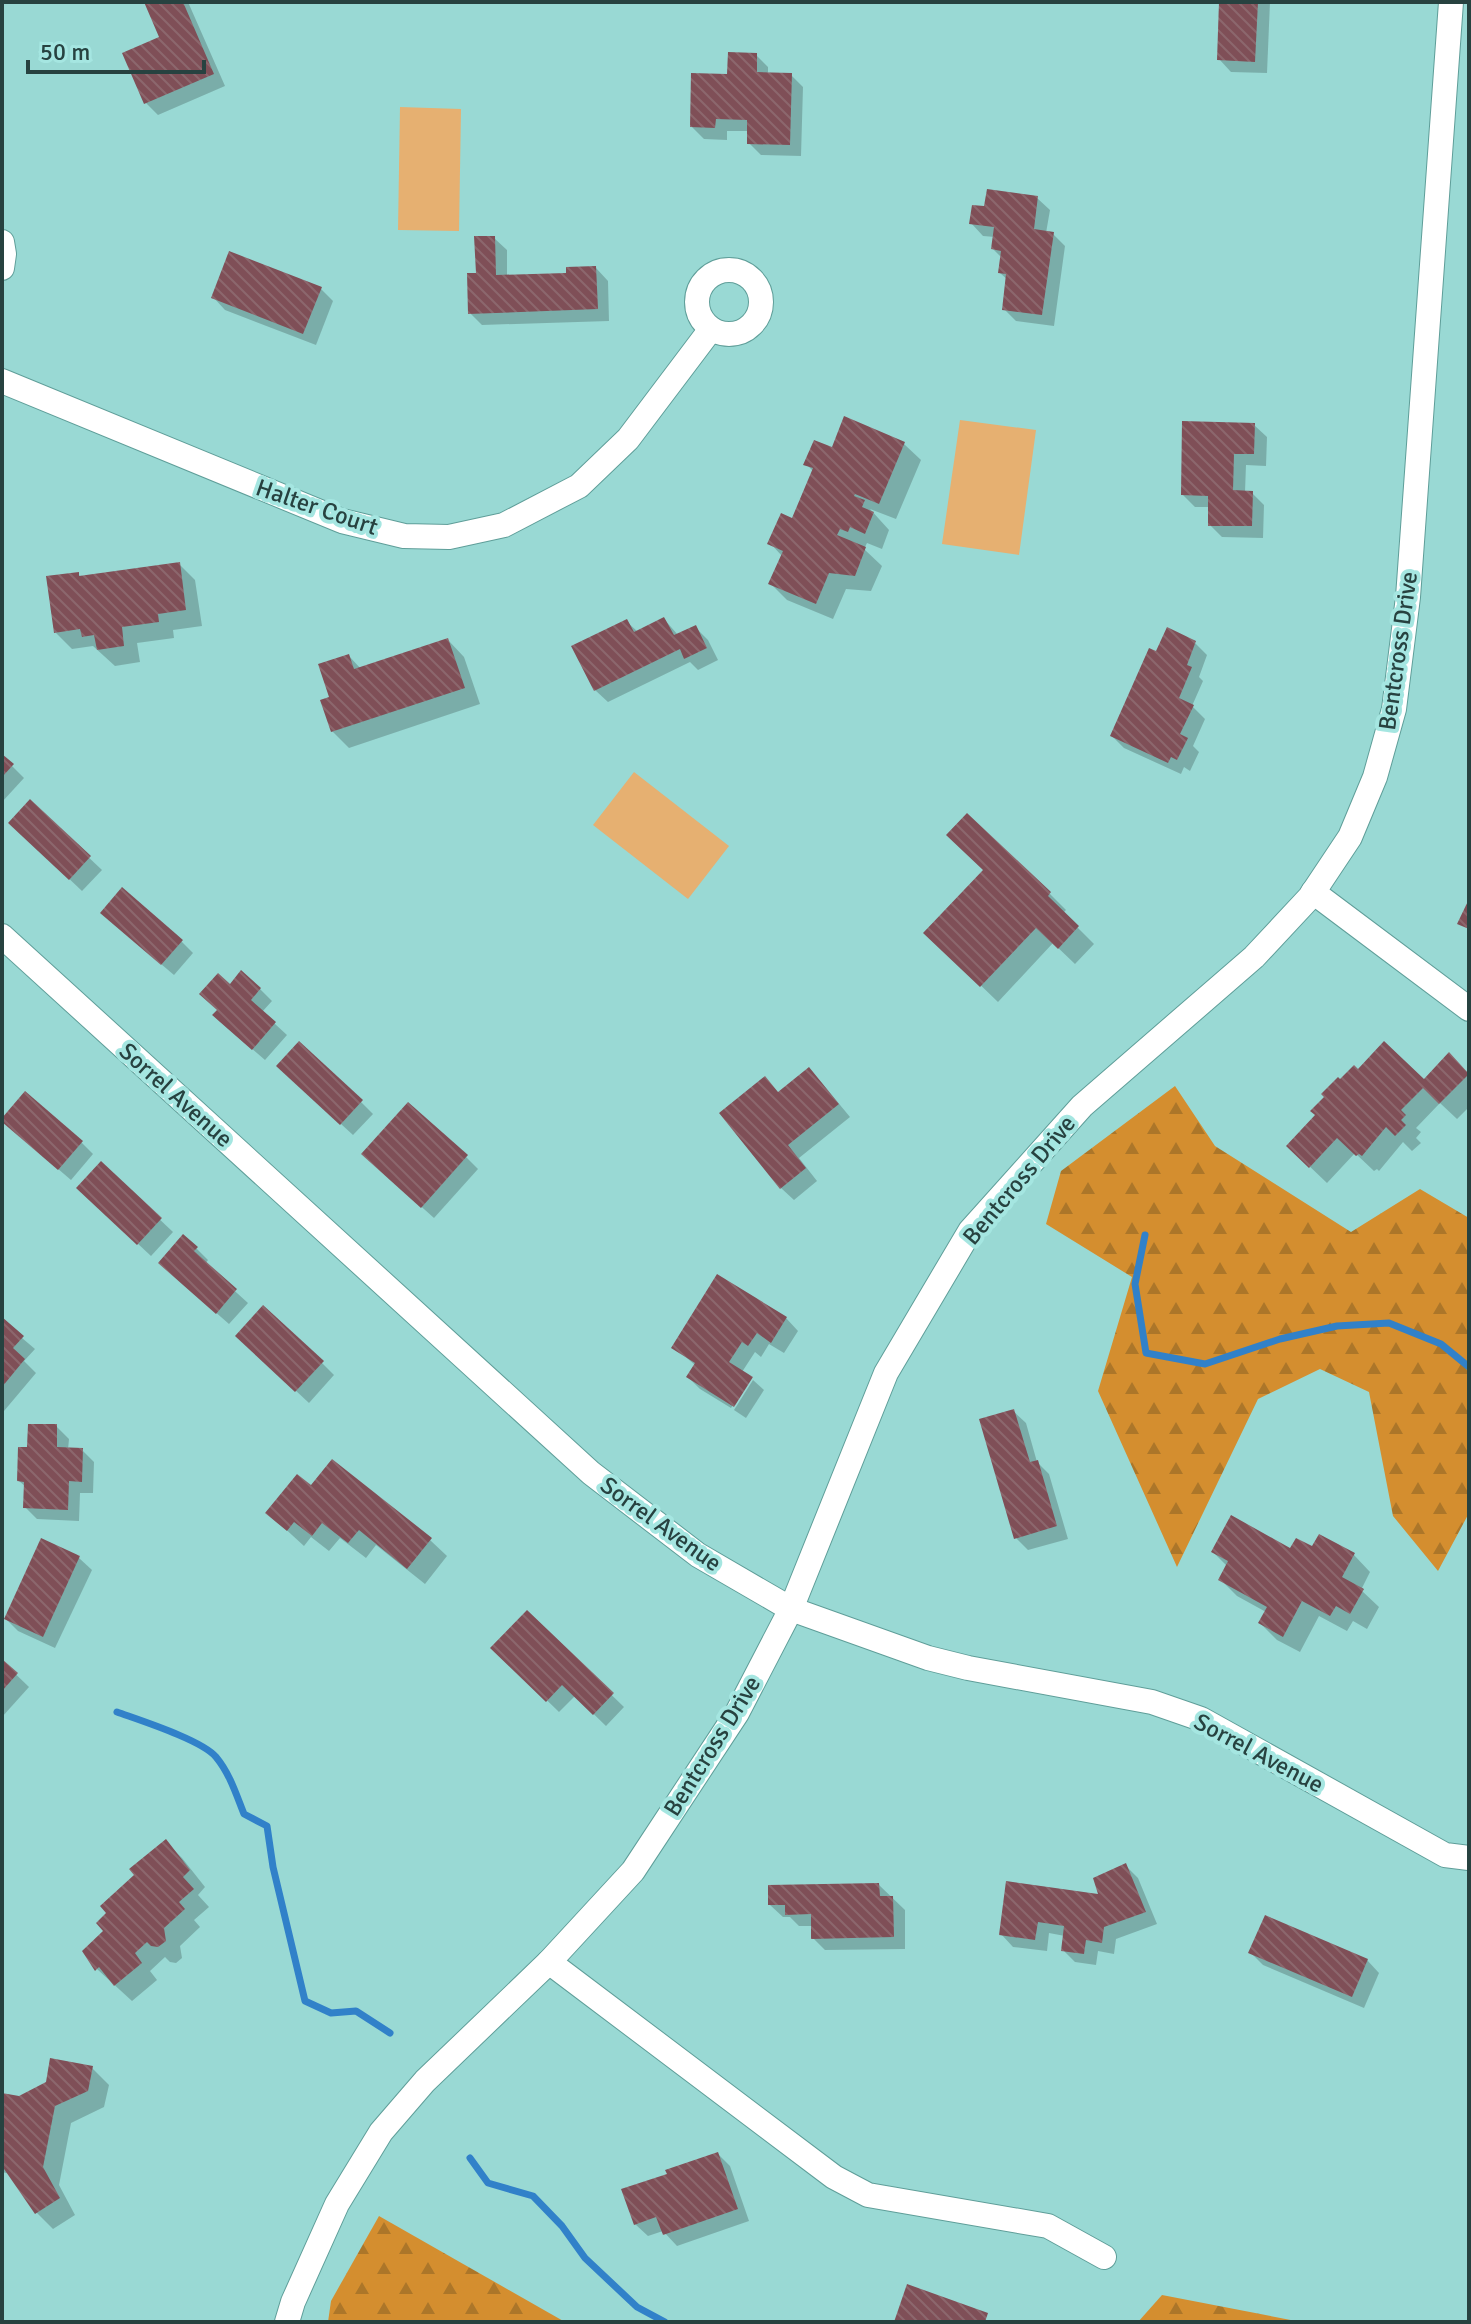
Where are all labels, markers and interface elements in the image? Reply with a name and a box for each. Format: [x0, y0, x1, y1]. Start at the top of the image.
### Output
scale bar [28, 24, 204, 74]
text: 50 m [40, 37, 90, 67]
street label: Halter Court [252, 472, 382, 542]
street label: Bentcross Drive [1372, 570, 1424, 732]
street label: Sorrel Avenue [113, 1036, 239, 1154]
street label: Bentcross Drive [956, 1109, 1082, 1251]
street label: Sorrel Avenue [595, 1470, 727, 1578]
street label: Bentcross Drive [657, 1670, 767, 1822]
street label: Sorrel Avenue [1189, 1706, 1329, 1800]

